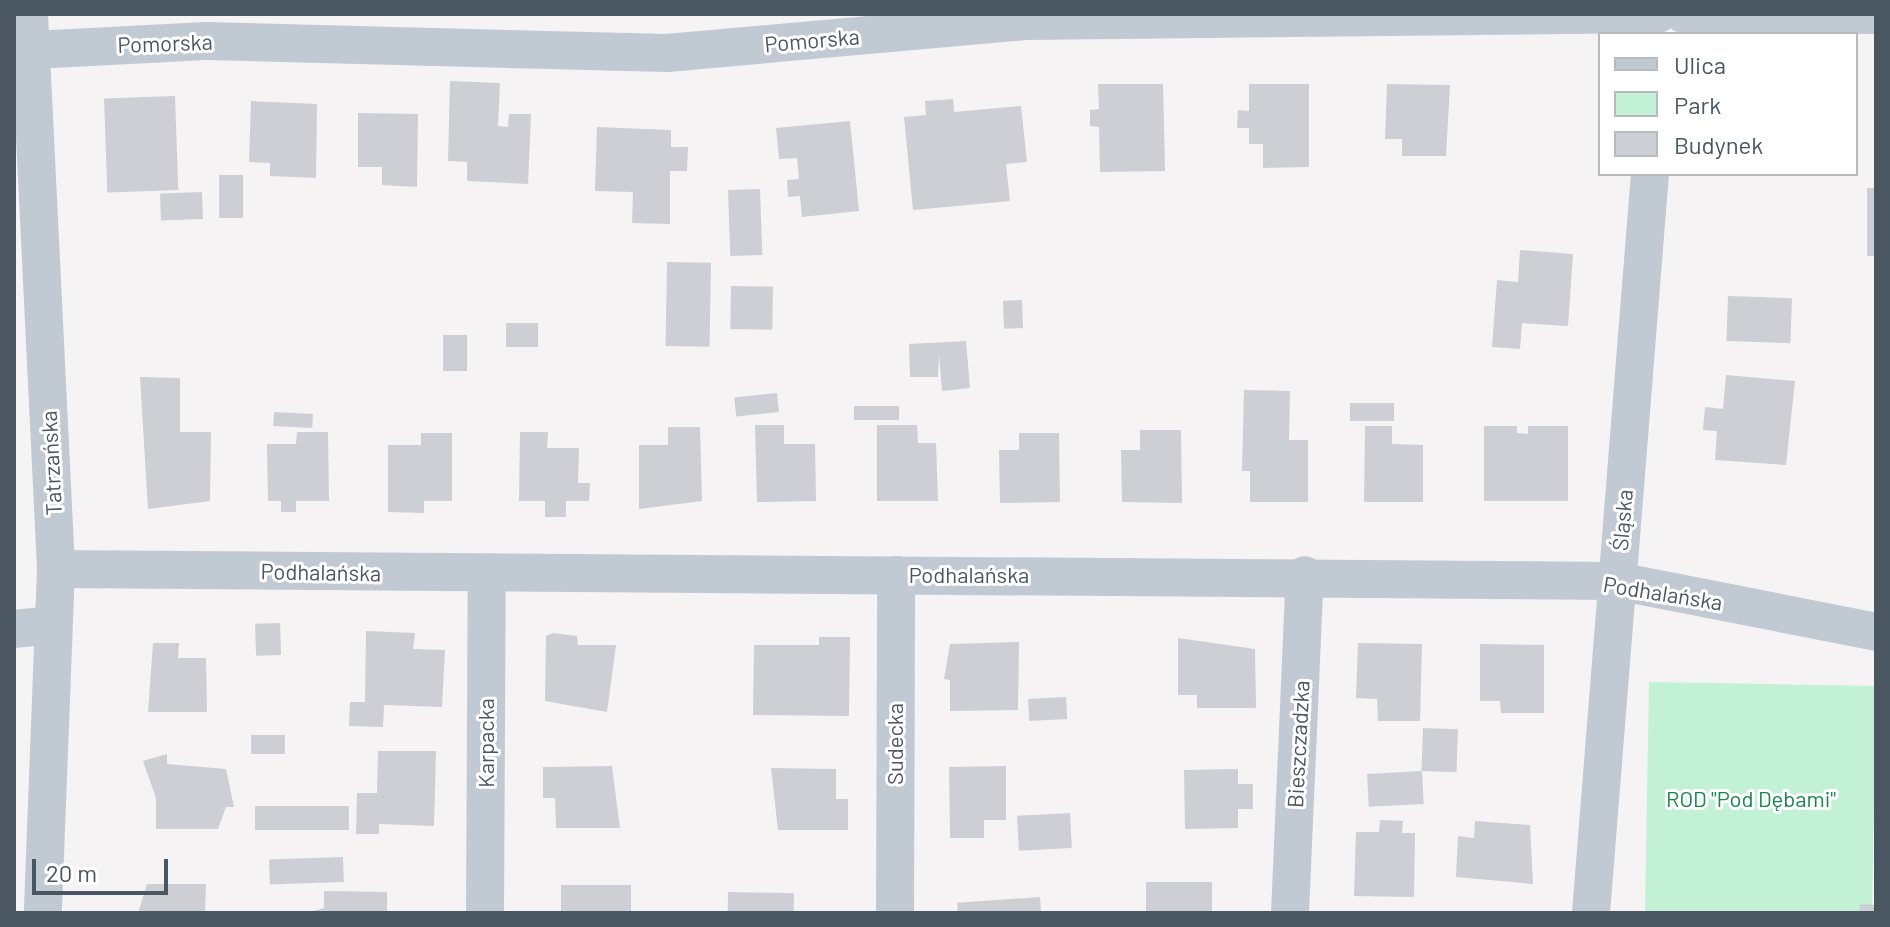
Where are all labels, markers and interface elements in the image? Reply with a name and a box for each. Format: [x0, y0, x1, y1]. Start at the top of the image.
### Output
street label: Pomorska [763, 23, 861, 57]
street label: Pomorska [117, 28, 213, 58]
legend [1598, 32, 1858, 176]
text: Ulica [1674, 50, 1726, 79]
text: Park [1674, 90, 1721, 119]
text: Budynek [1674, 130, 1763, 159]
street label: Tatrzańska [35, 410, 67, 516]
street label: Śląska [1606, 488, 1638, 552]
street label: Podhalańska [261, 558, 381, 586]
street label: Podhalańska [909, 562, 1029, 588]
street label: Podhalańska [1601, 571, 1725, 615]
street label: Bieszczadzka [1281, 680, 1315, 808]
street label: Karpacka [473, 698, 499, 788]
street label: Sudecka [882, 703, 908, 785]
park label: ROD "Pod Dębami" [1666, 786, 1836, 812]
scale bar [36, 843, 172, 893]
text: 20 m [46, 858, 97, 887]

